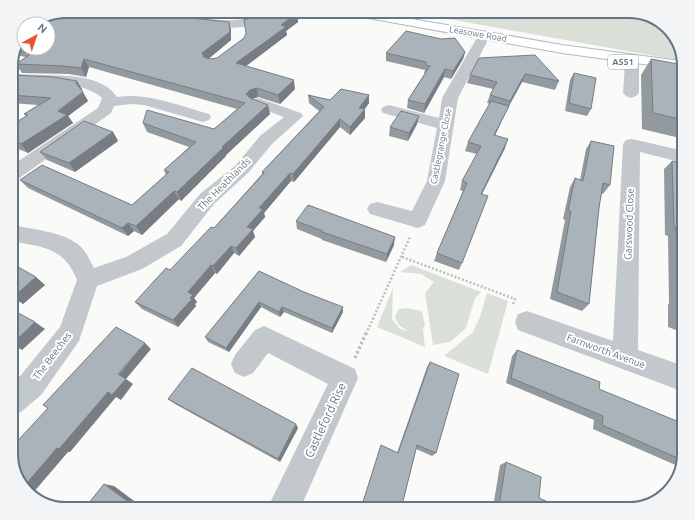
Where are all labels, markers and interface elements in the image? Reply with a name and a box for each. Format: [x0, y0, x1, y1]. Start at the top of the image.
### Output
north arrow [16, 16, 56, 56]
text: N [35, 21, 49, 36]
street label: Leasowe Road [449, 24, 507, 44]
road number: A551 [608, 55, 638, 69]
street label: Castlegrange Close [429, 107, 453, 185]
street label: The Heathlands [195, 155, 253, 213]
street label: Garswood Close [622, 188, 636, 260]
street label: The Beeches [31, 330, 73, 382]
street label: Farnworth Avenue [565, 332, 647, 370]
street label: Castleford Rise [302, 380, 348, 460]

